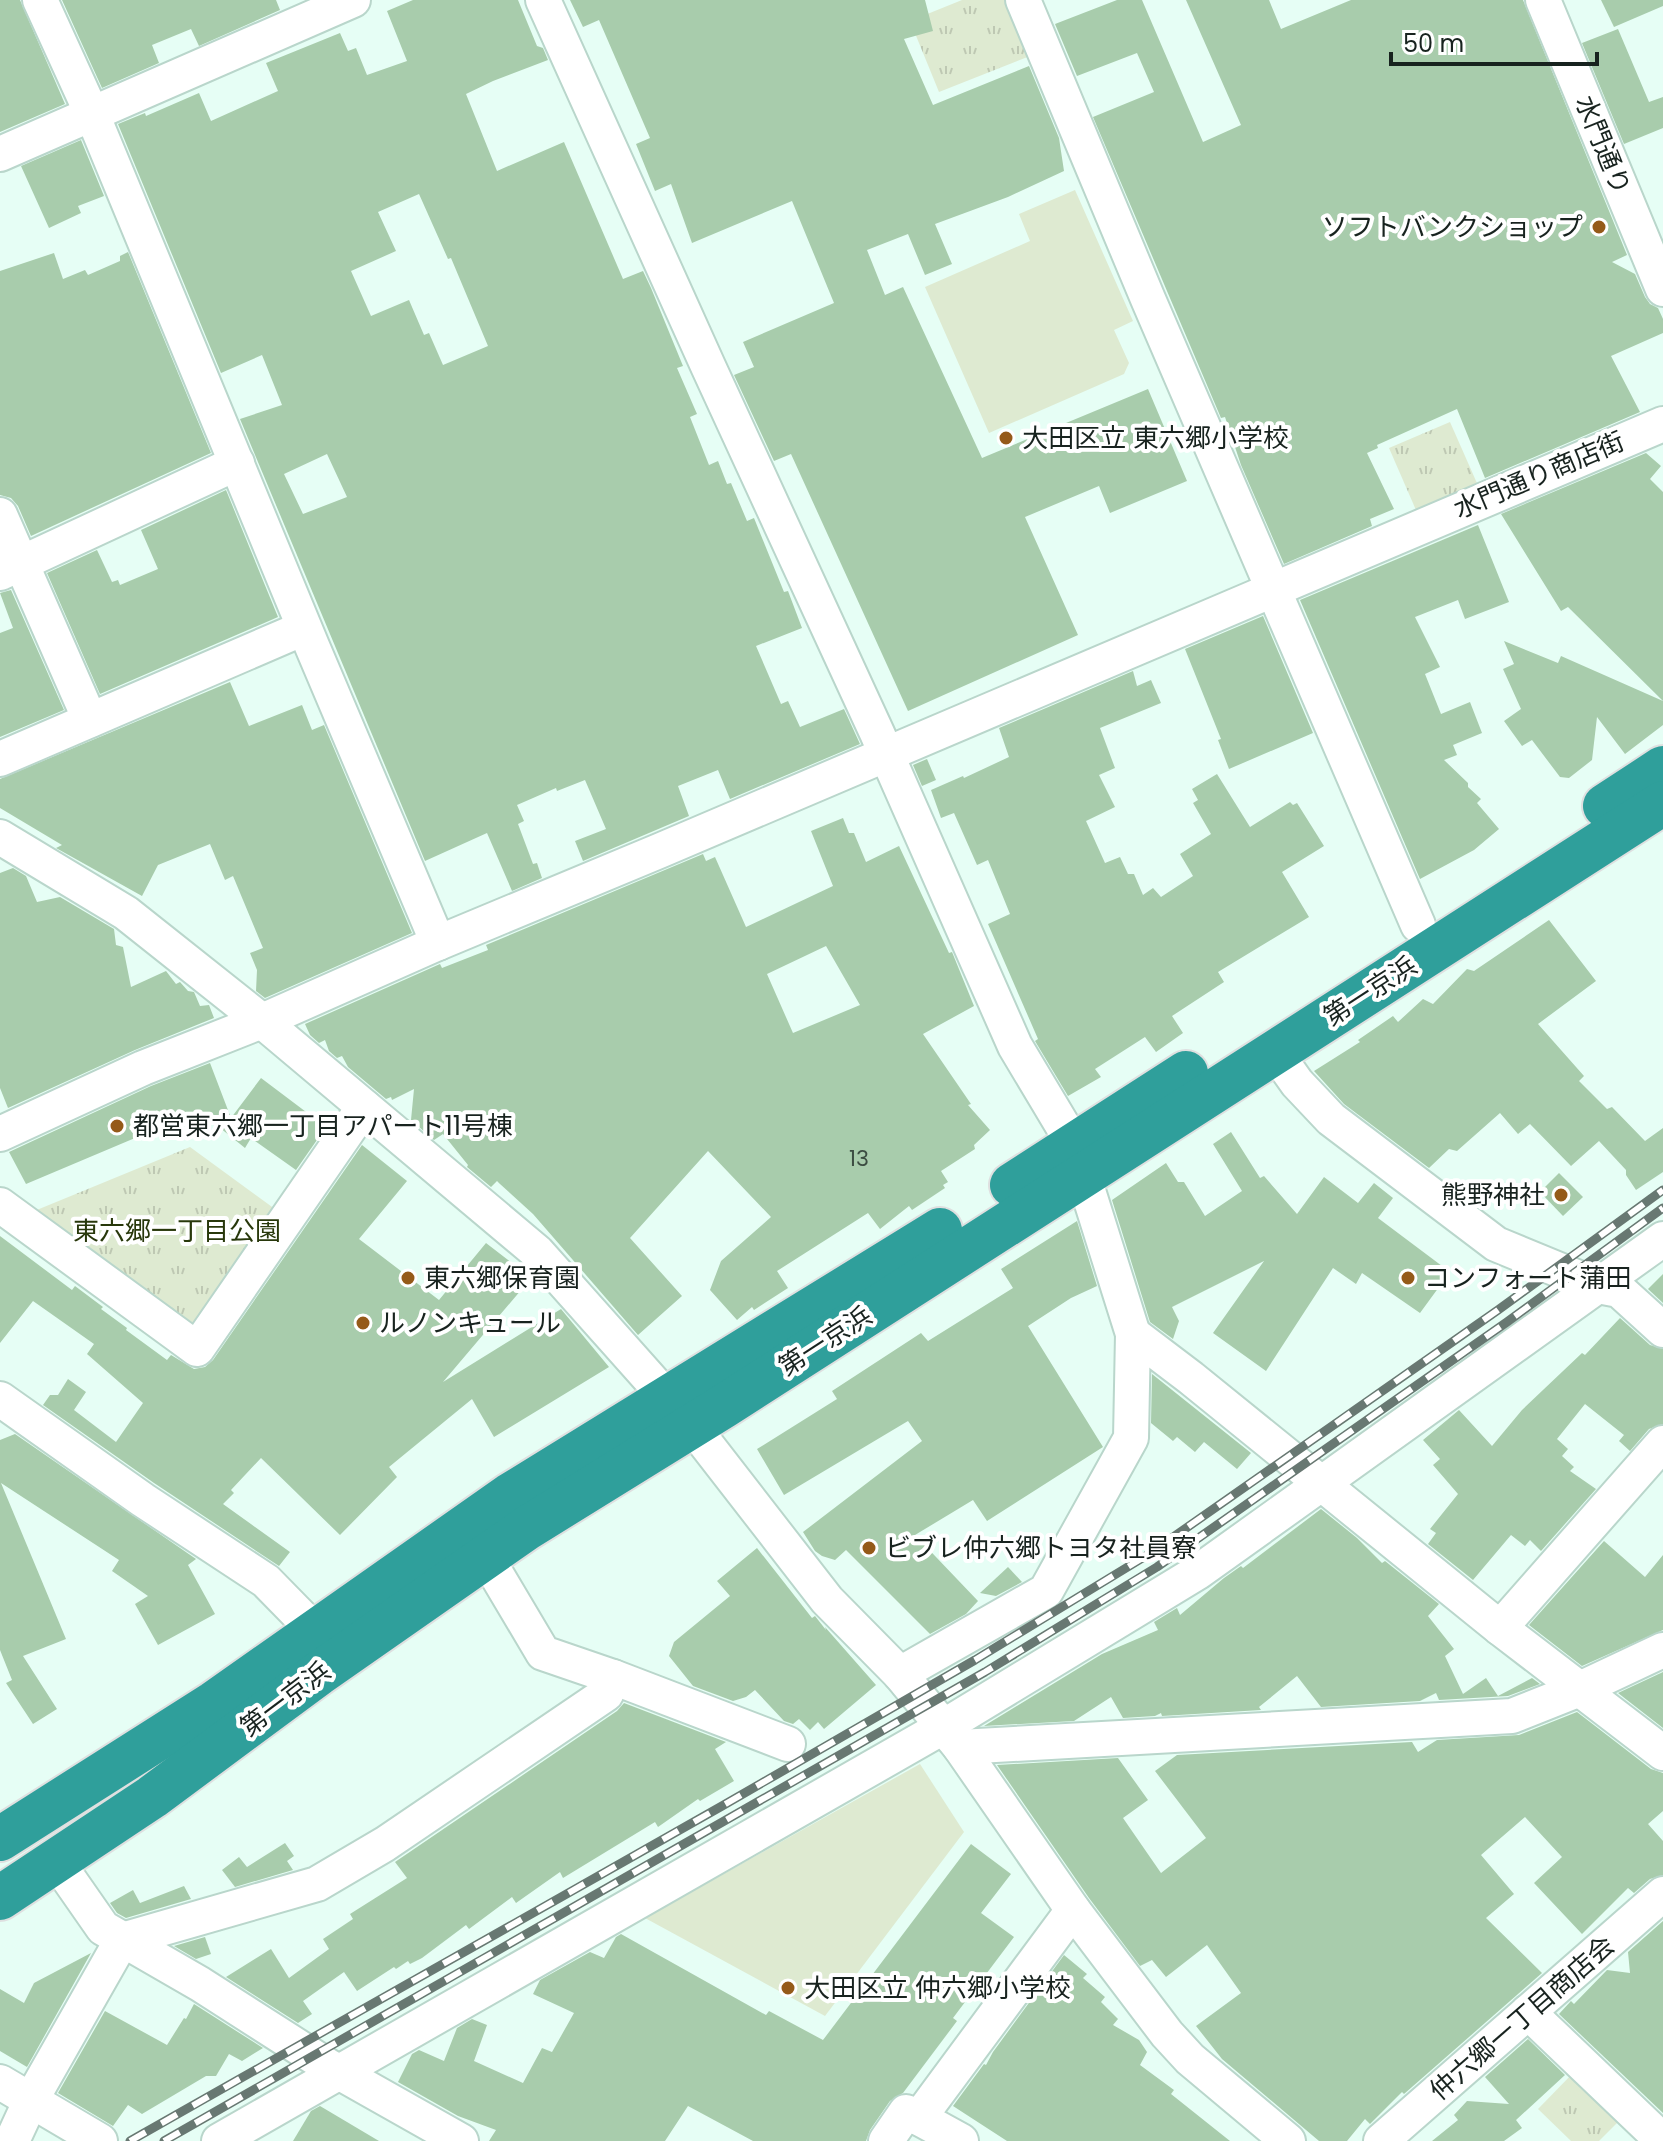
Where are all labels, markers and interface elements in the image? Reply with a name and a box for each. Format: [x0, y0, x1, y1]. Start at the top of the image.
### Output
scale bar [1391, 16, 1597, 66]
text: 50 m [1403, 27, 1464, 60]
street label: 水門通り [1567, 90, 1639, 200]
place label: ソフトバンクショップ [1322, 209, 1583, 245]
marker: ソフトバンクショップ [1590, 218, 1608, 236]
place label: 大田区立 東六郷小学校 [1022, 420, 1289, 456]
street label: 水門通り商店街 [1448, 423, 1630, 527]
marker: 大田区立 東六郷小学校 [997, 429, 1015, 447]
street label: 第一京浜 [1317, 948, 1423, 1034]
place label: 都営東六郷一丁目アパート11号棟 [133, 1108, 513, 1144]
marker: 都営東六郷一丁目アパート11号棟 [108, 1117, 126, 1135]
house number: 13 [849, 1143, 869, 1174]
place label: 熊野神社 [1441, 1177, 1545, 1213]
marker: 熊野神社 [1552, 1186, 1570, 1204]
park label: 東六郷一丁目公園 [73, 1213, 281, 1249]
place label: 東六郷保育園 [424, 1260, 580, 1296]
place label: コンフォート蒲田 [1424, 1260, 1631, 1296]
marker: 東六郷保育園 [399, 1269, 417, 1287]
marker: コンフォート蒲田 [1399, 1269, 1417, 1287]
street label: 第一京浜 [772, 1298, 878, 1384]
place label: ルノンキュール [379, 1305, 561, 1341]
marker: ルノンキュール [354, 1314, 372, 1332]
place label: ビブレ仲六郷トヨタ社員寮 [885, 1530, 1197, 1566]
marker: ビブレ仲六郷トヨタ社員寮 [860, 1539, 878, 1557]
street label: 第一京浜 [233, 1653, 337, 1745]
street label: 仲六郷一丁目商店会 [1422, 1928, 1622, 2108]
place label: 大田区立 仲六郷小学校 [804, 1970, 1071, 2006]
marker: 大田区立 仲六郷小学校 [779, 1979, 797, 1997]

